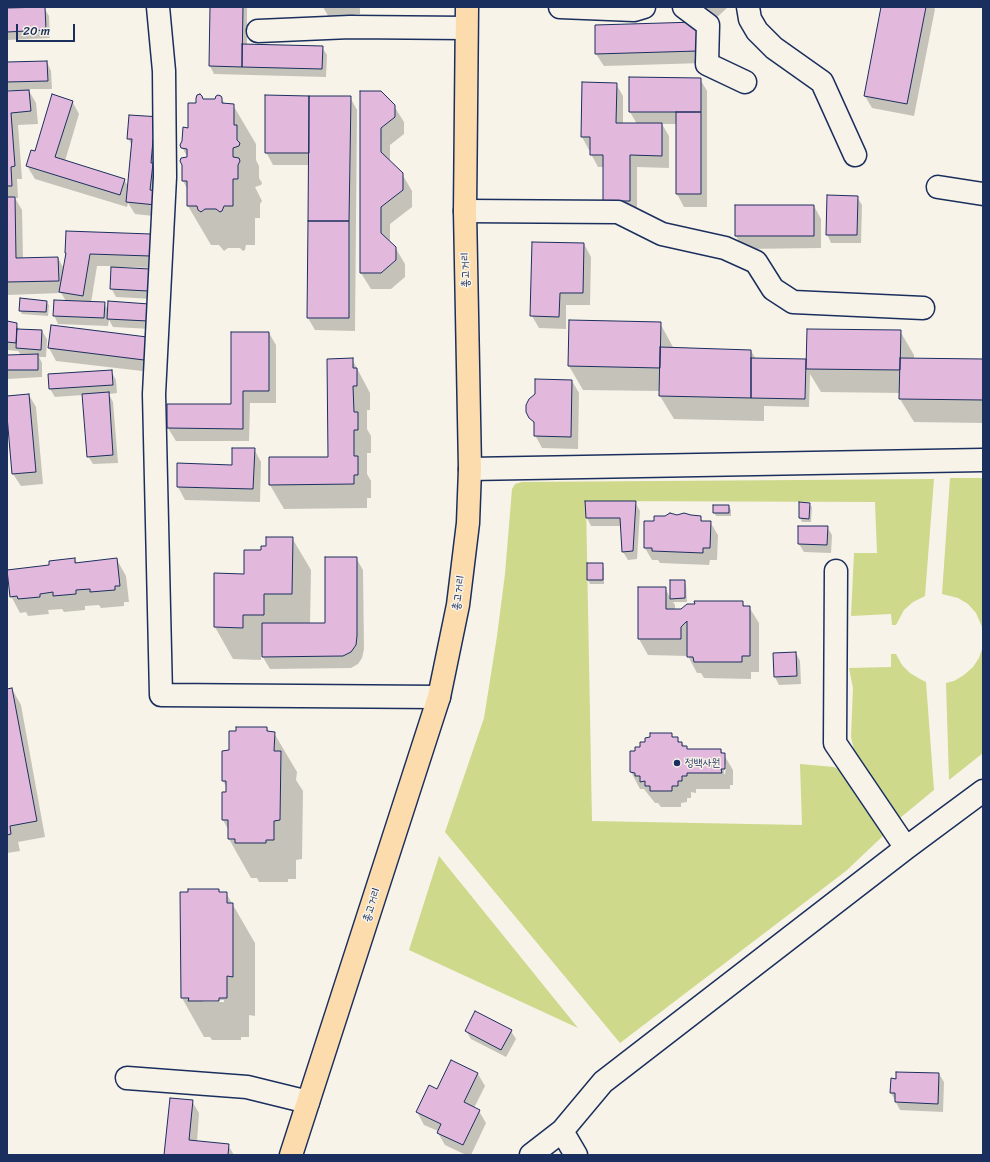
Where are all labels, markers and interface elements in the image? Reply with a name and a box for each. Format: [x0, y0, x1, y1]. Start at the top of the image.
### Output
scale bar [18, 16, 77, 42]
text: 20 m [23, 20, 50, 42]
street label: 총고거리 [459, 252, 473, 288]
street label: 총고거리 [450, 575, 468, 611]
place label: 정백사원 [685, 756, 720, 770]
marker: 정백사원 [672, 758, 682, 768]
street label: 총고거리 [360, 886, 384, 924]

